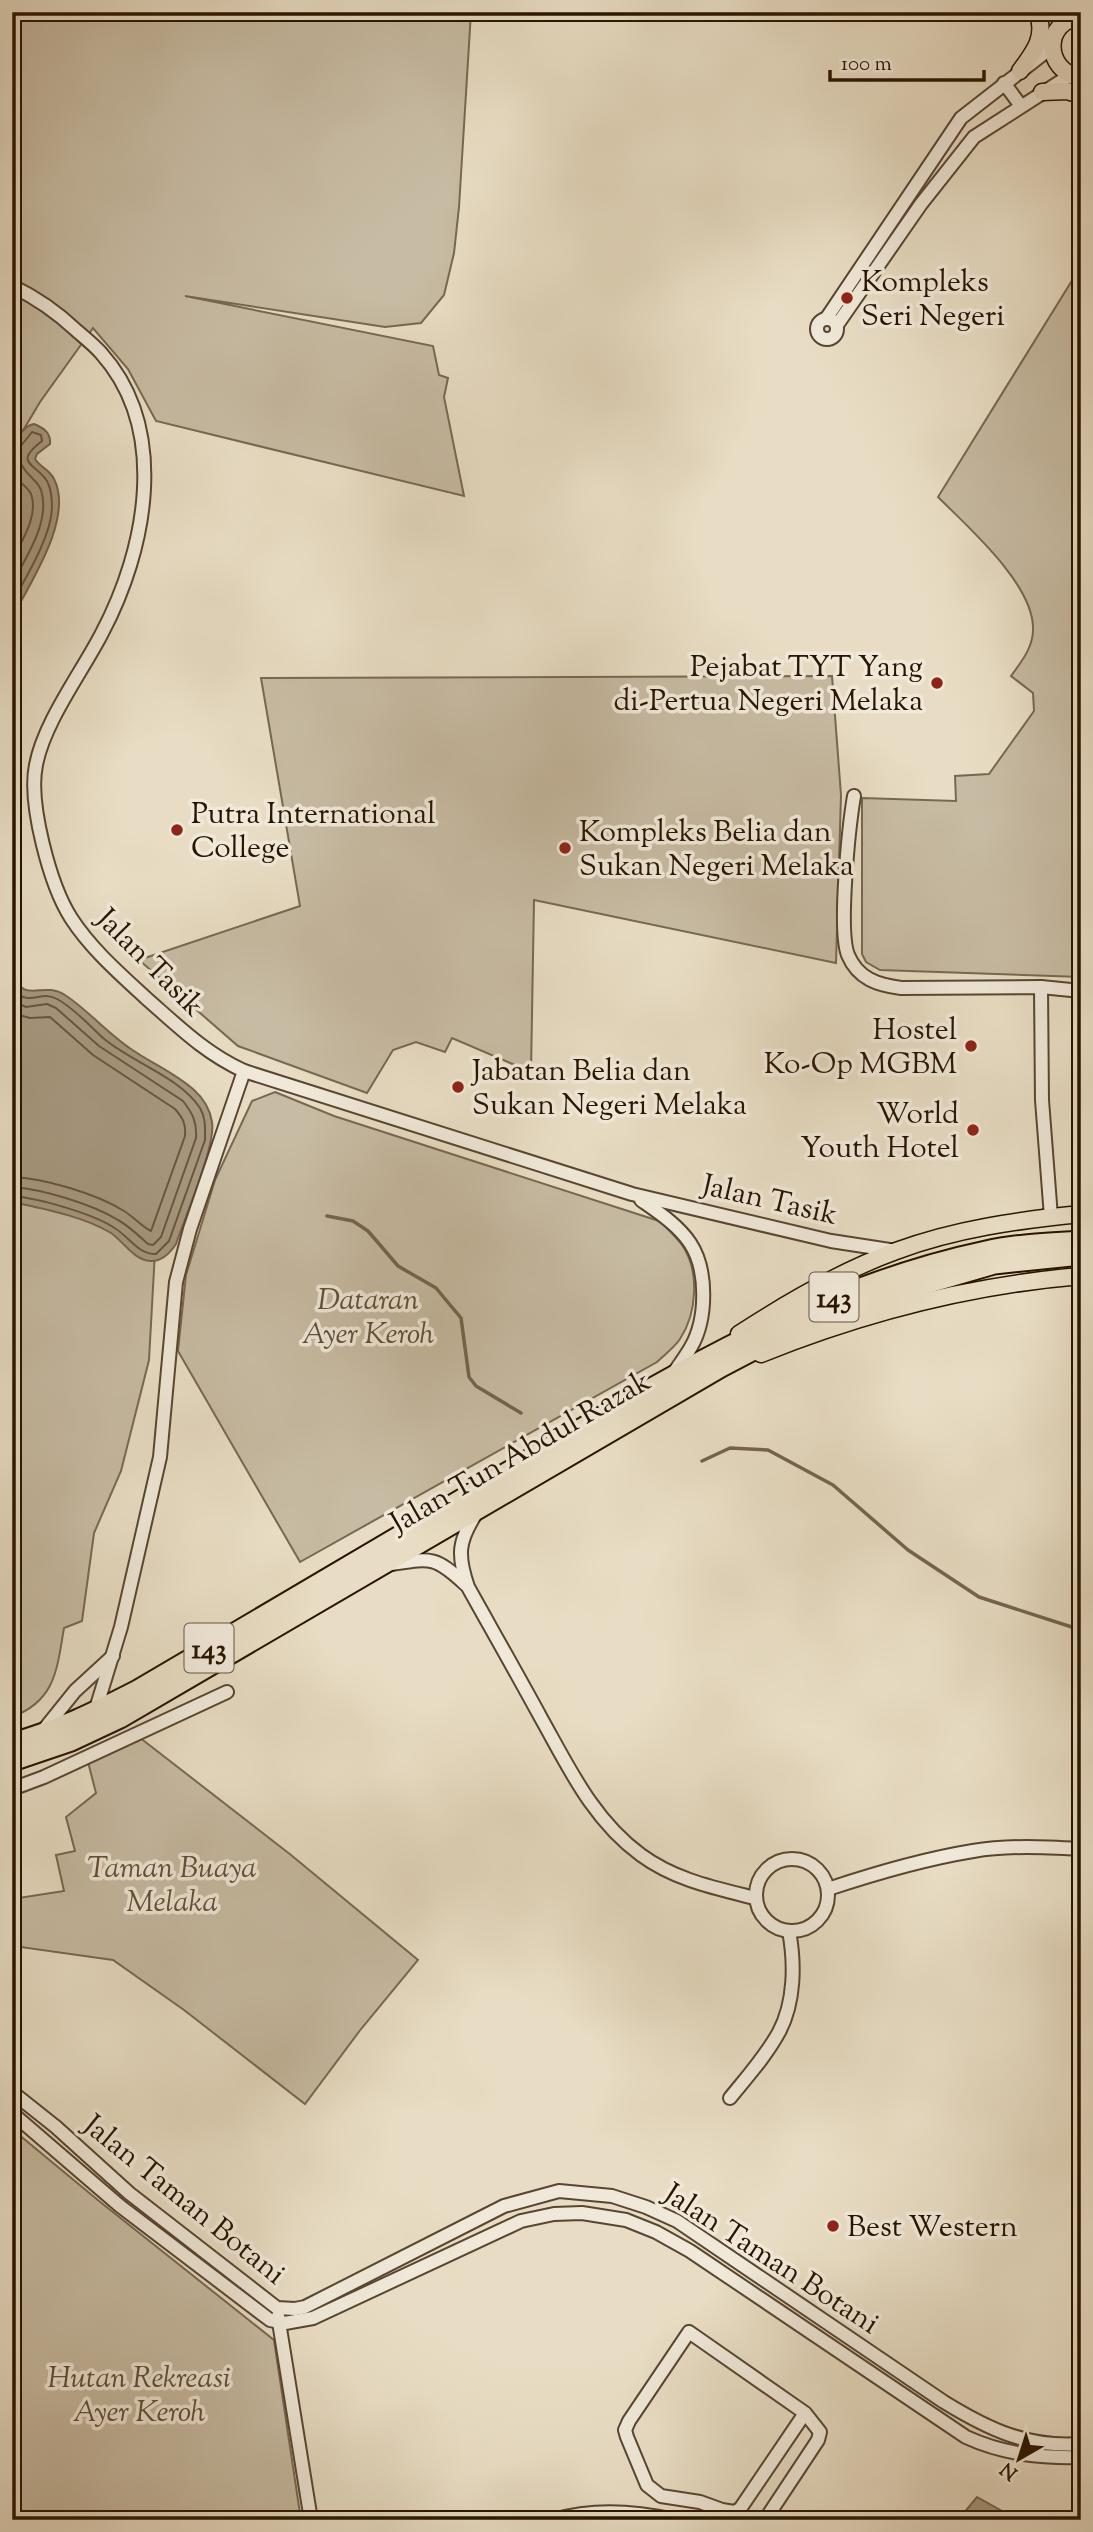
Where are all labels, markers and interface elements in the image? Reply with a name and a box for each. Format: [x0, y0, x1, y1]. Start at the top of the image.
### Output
scale bar [830, 38, 984, 82]
text: 100 m [841, 50, 892, 80]
place label: Kompleks Seri Negeri [861, 262, 1005, 339]
marker: Kompleks Seri Negeri [839, 290, 855, 306]
place label: Pejabat TYT Yang di-Pertua Negeri Melaka [613, 647, 923, 724]
marker: Pejabat TYT Yang di-Pertua Negeri Melaka [929, 675, 945, 691]
place label: Putra International College [191, 794, 436, 871]
place label: Kompleks Belia dan Sukan Negeri Melaka [579, 812, 854, 889]
marker: Putra International College [169, 822, 185, 838]
marker: Kompleks Belia dan Sukan Negeri Melaka [557, 840, 573, 856]
street label: Jalan Tasik [84, 898, 213, 1028]
place label: Hostel Ko-Op MGBM [764, 1010, 957, 1087]
marker: Hostel Ko-Op MGBM [963, 1038, 979, 1054]
place label: Jabatan Belia dan Sukan Negeri Melaka [470, 1051, 747, 1128]
marker: Jabatan Belia dan Sukan Negeri Melaka [450, 1079, 466, 1095]
place label: World Youth Hotel [800, 1094, 959, 1171]
marker: World Youth Hotel [965, 1122, 981, 1138]
street label: Jalan Tasik [696, 1165, 841, 1238]
road number: 143 [810, 1272, 858, 1322]
park label: Dataran Ayer Keroh [302, 1280, 435, 1357]
street label: Jalan Tun Abdul Razak [381, 1361, 660, 1546]
road number: 143 [184, 1624, 234, 1672]
park label: Taman Buaya Melaka [87, 1848, 257, 1925]
street label: Jalan Taman Botani [71, 2105, 294, 2296]
street label: Jalan Taman Botani [653, 2173, 887, 2346]
place label: Best Western [847, 2207, 1018, 2250]
marker: Best Western [825, 2218, 841, 2234]
park label: Hutan Rekreasi Ayer Keroh [48, 2358, 230, 2435]
north arrow [984, 2424, 1054, 2494]
text: N [995, 2455, 1024, 2486]

